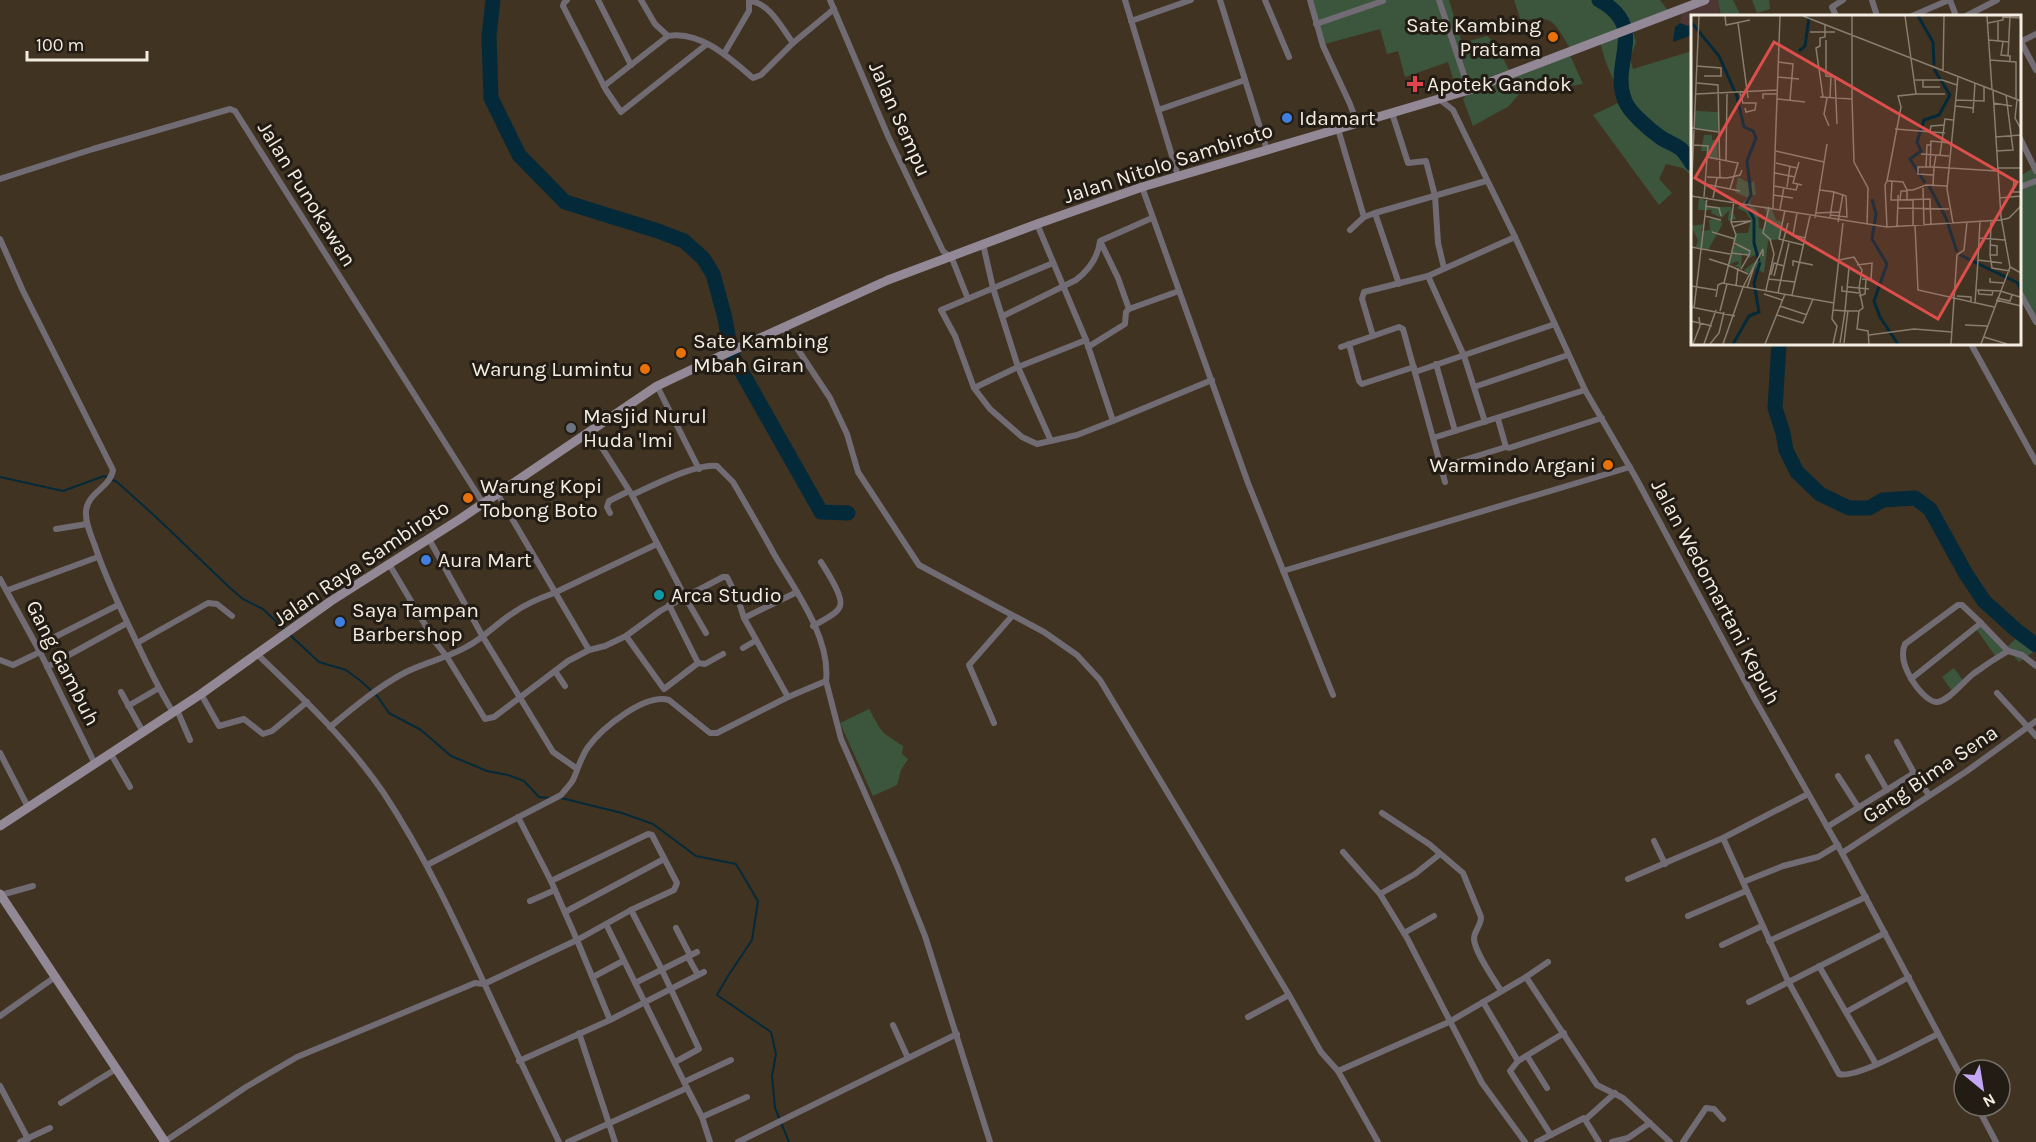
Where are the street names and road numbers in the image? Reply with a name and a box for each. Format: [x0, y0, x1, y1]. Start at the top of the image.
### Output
street label: Jalan Sempu [864, 58, 936, 180]
street label: Jalan Punokawan [253, 117, 361, 271]
street label: Jalan Nitolo Sambiroto [1060, 118, 1276, 208]
street label: Jalan Wedomartani Kepuh [1646, 475, 1786, 709]
street label: Jalan Raya Sambiroto [269, 495, 453, 631]
street label: Gang Gambuh [21, 596, 105, 730]
street label: Gang Bima Sena [1858, 720, 2002, 828]

